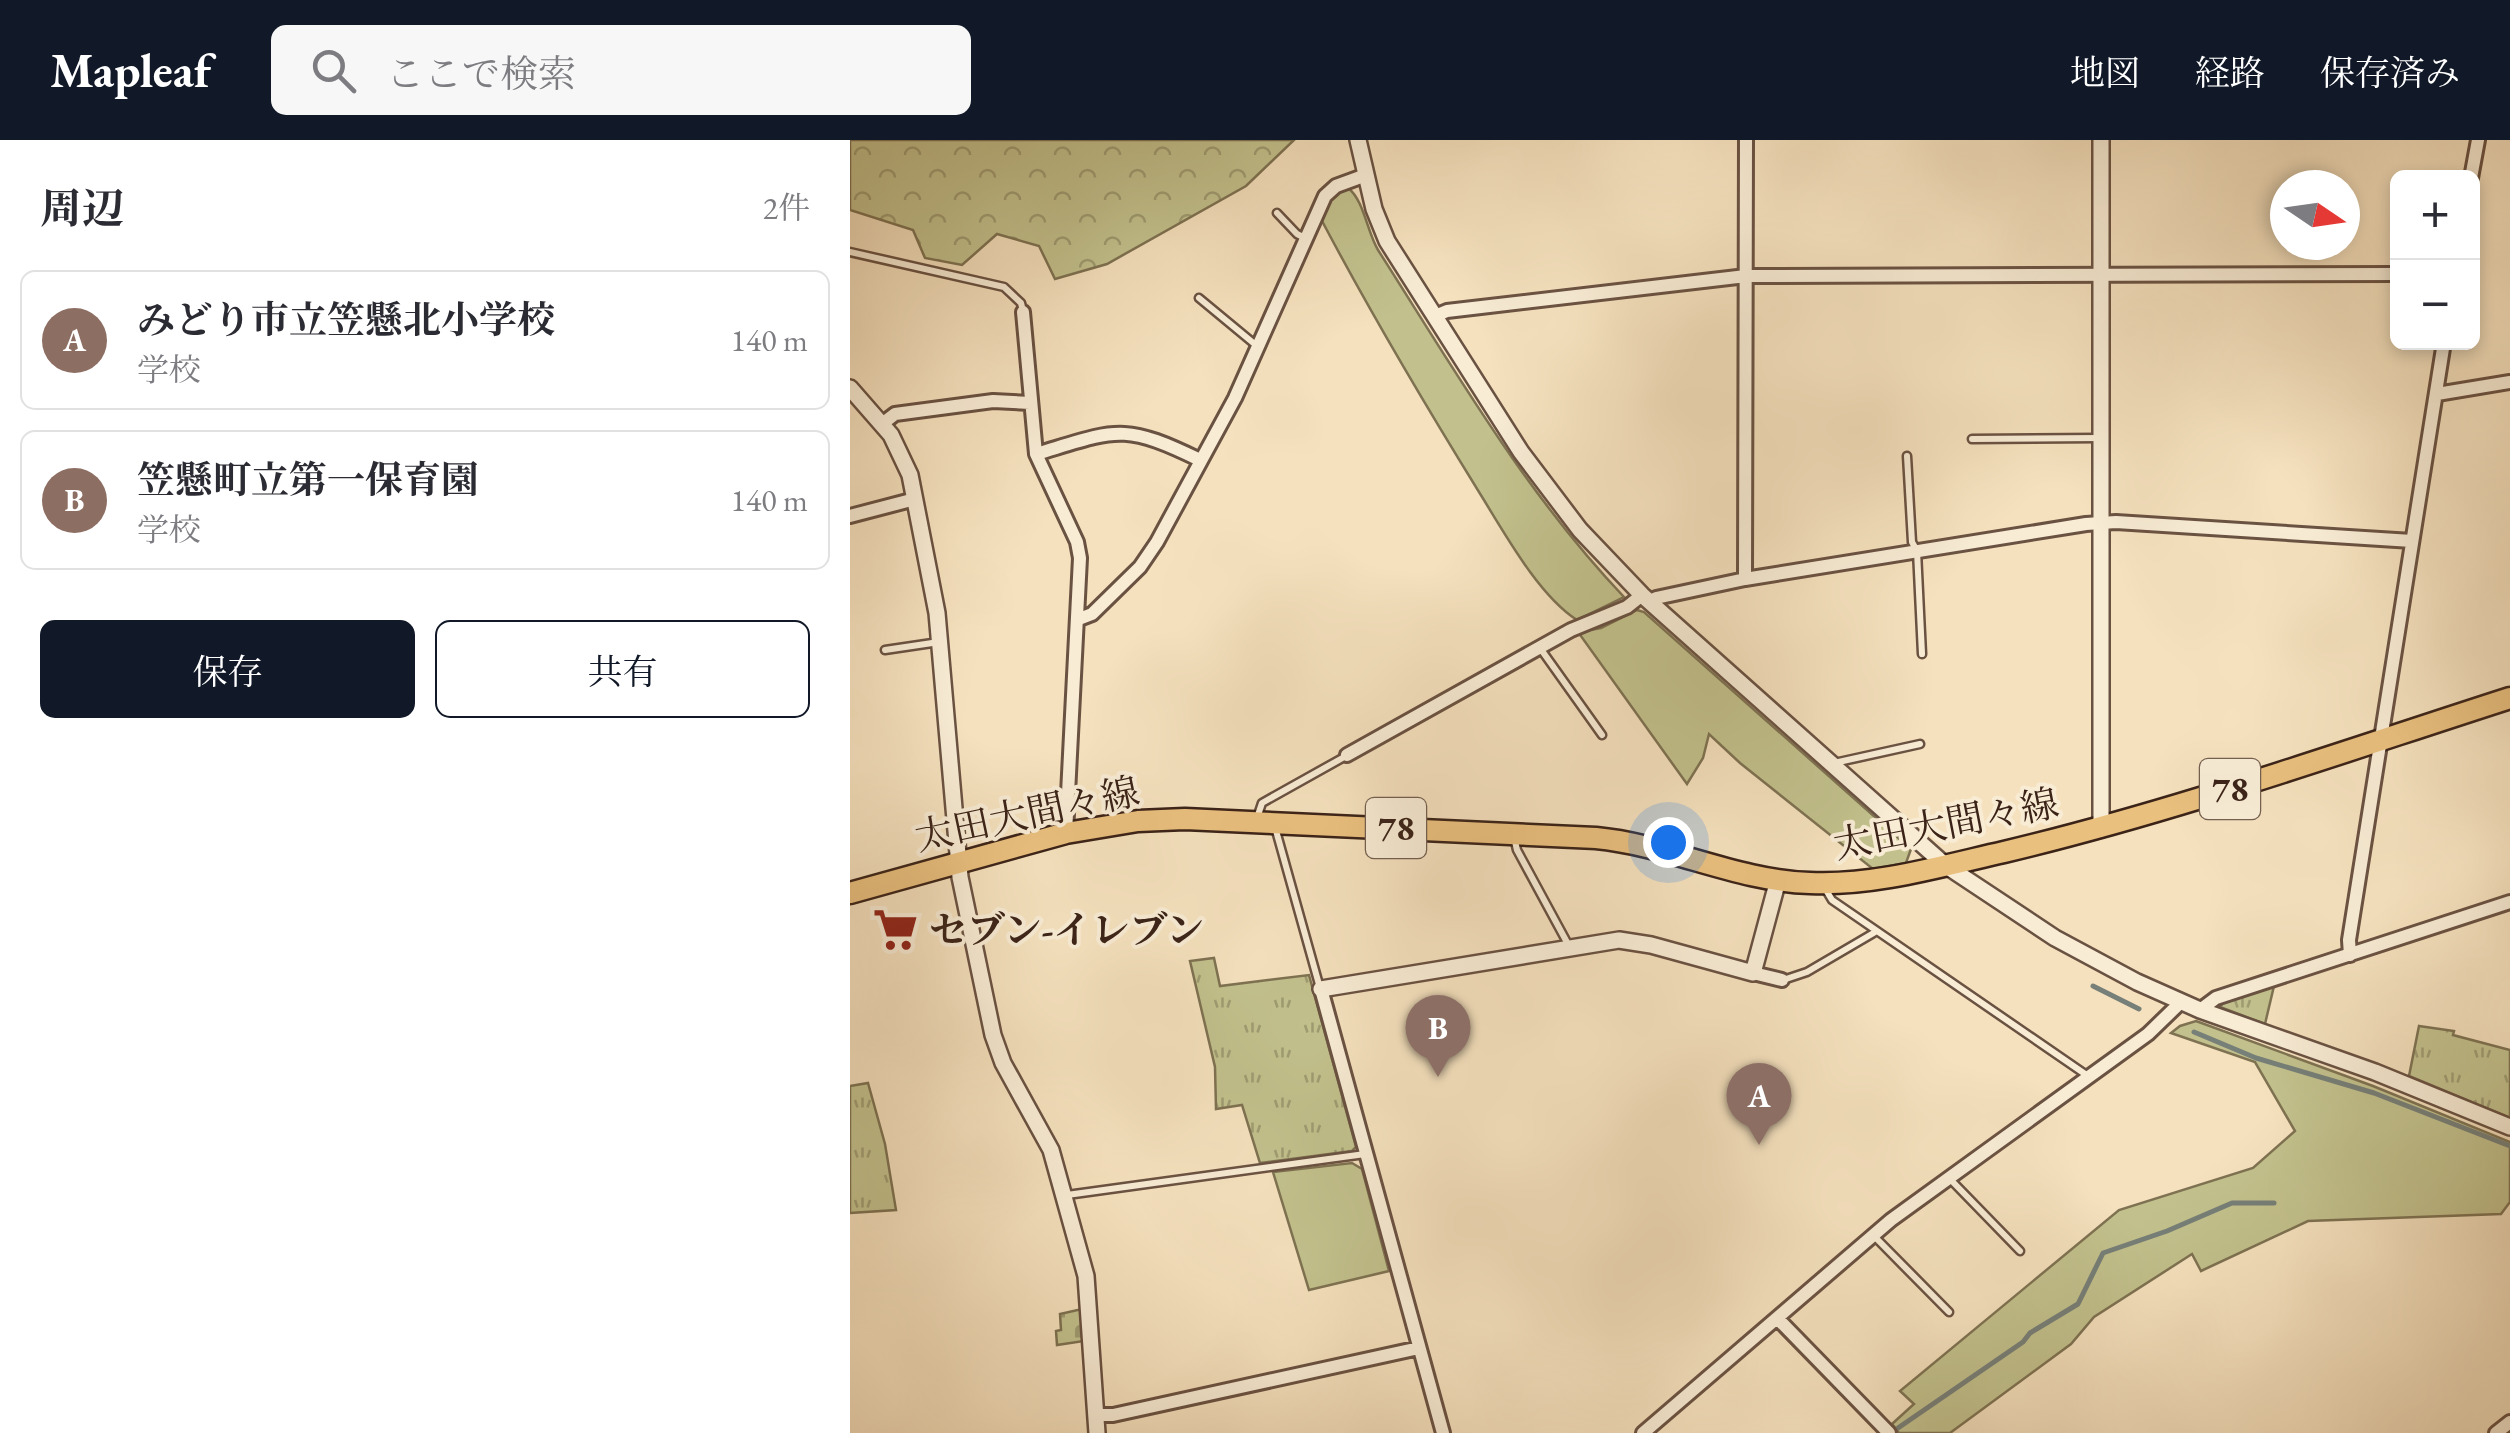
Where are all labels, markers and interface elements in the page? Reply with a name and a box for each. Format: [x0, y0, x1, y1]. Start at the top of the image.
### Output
search box [271, 25, 971, 115]
text: Mapleaf [50, 39, 211, 101]
icon: search [306, 43, 361, 98]
text: ここで検索 [386, 49, 576, 98]
text: 地図 [2070, 50, 2140, 95]
text: 経路 [2195, 50, 2265, 95]
text: 保存済み [2320, 50, 2460, 95]
north arrow [2270, 170, 2360, 260]
map controls [2390, 170, 2480, 350]
button: + [2390, 170, 2480, 260]
text: 周辺 [40, 181, 124, 236]
text: 2件 [763, 187, 810, 229]
button: − [2390, 260, 2480, 350]
text: みどり市立笠懸北小学校 [137, 295, 555, 344]
text: A [63, 319, 86, 361]
text: 140 m [731, 319, 808, 361]
text: 学校 [137, 349, 201, 391]
text: 笠懸町立第一保育園 [137, 455, 479, 504]
text: B [64, 479, 85, 521]
text: 140 m [731, 479, 808, 521]
text: 学校 [137, 509, 201, 551]
button: 保存 [40, 620, 415, 718]
button: 共有 [435, 620, 810, 718]
road number: 78 [2200, 759, 2260, 819]
street label: 太田大間々線 [910, 766, 1144, 861]
street label: 太田大間々線 [1829, 778, 2062, 869]
road number: 78 [1366, 798, 1426, 858]
your location [1643, 817, 1694, 868]
place label: セブン-イレブン [929, 905, 1204, 954]
supermarket icon: セブン-イレブン [872, 906, 920, 954]
pin: B [1406, 994, 1470, 1077]
pin: A [1726, 1062, 1792, 1145]

